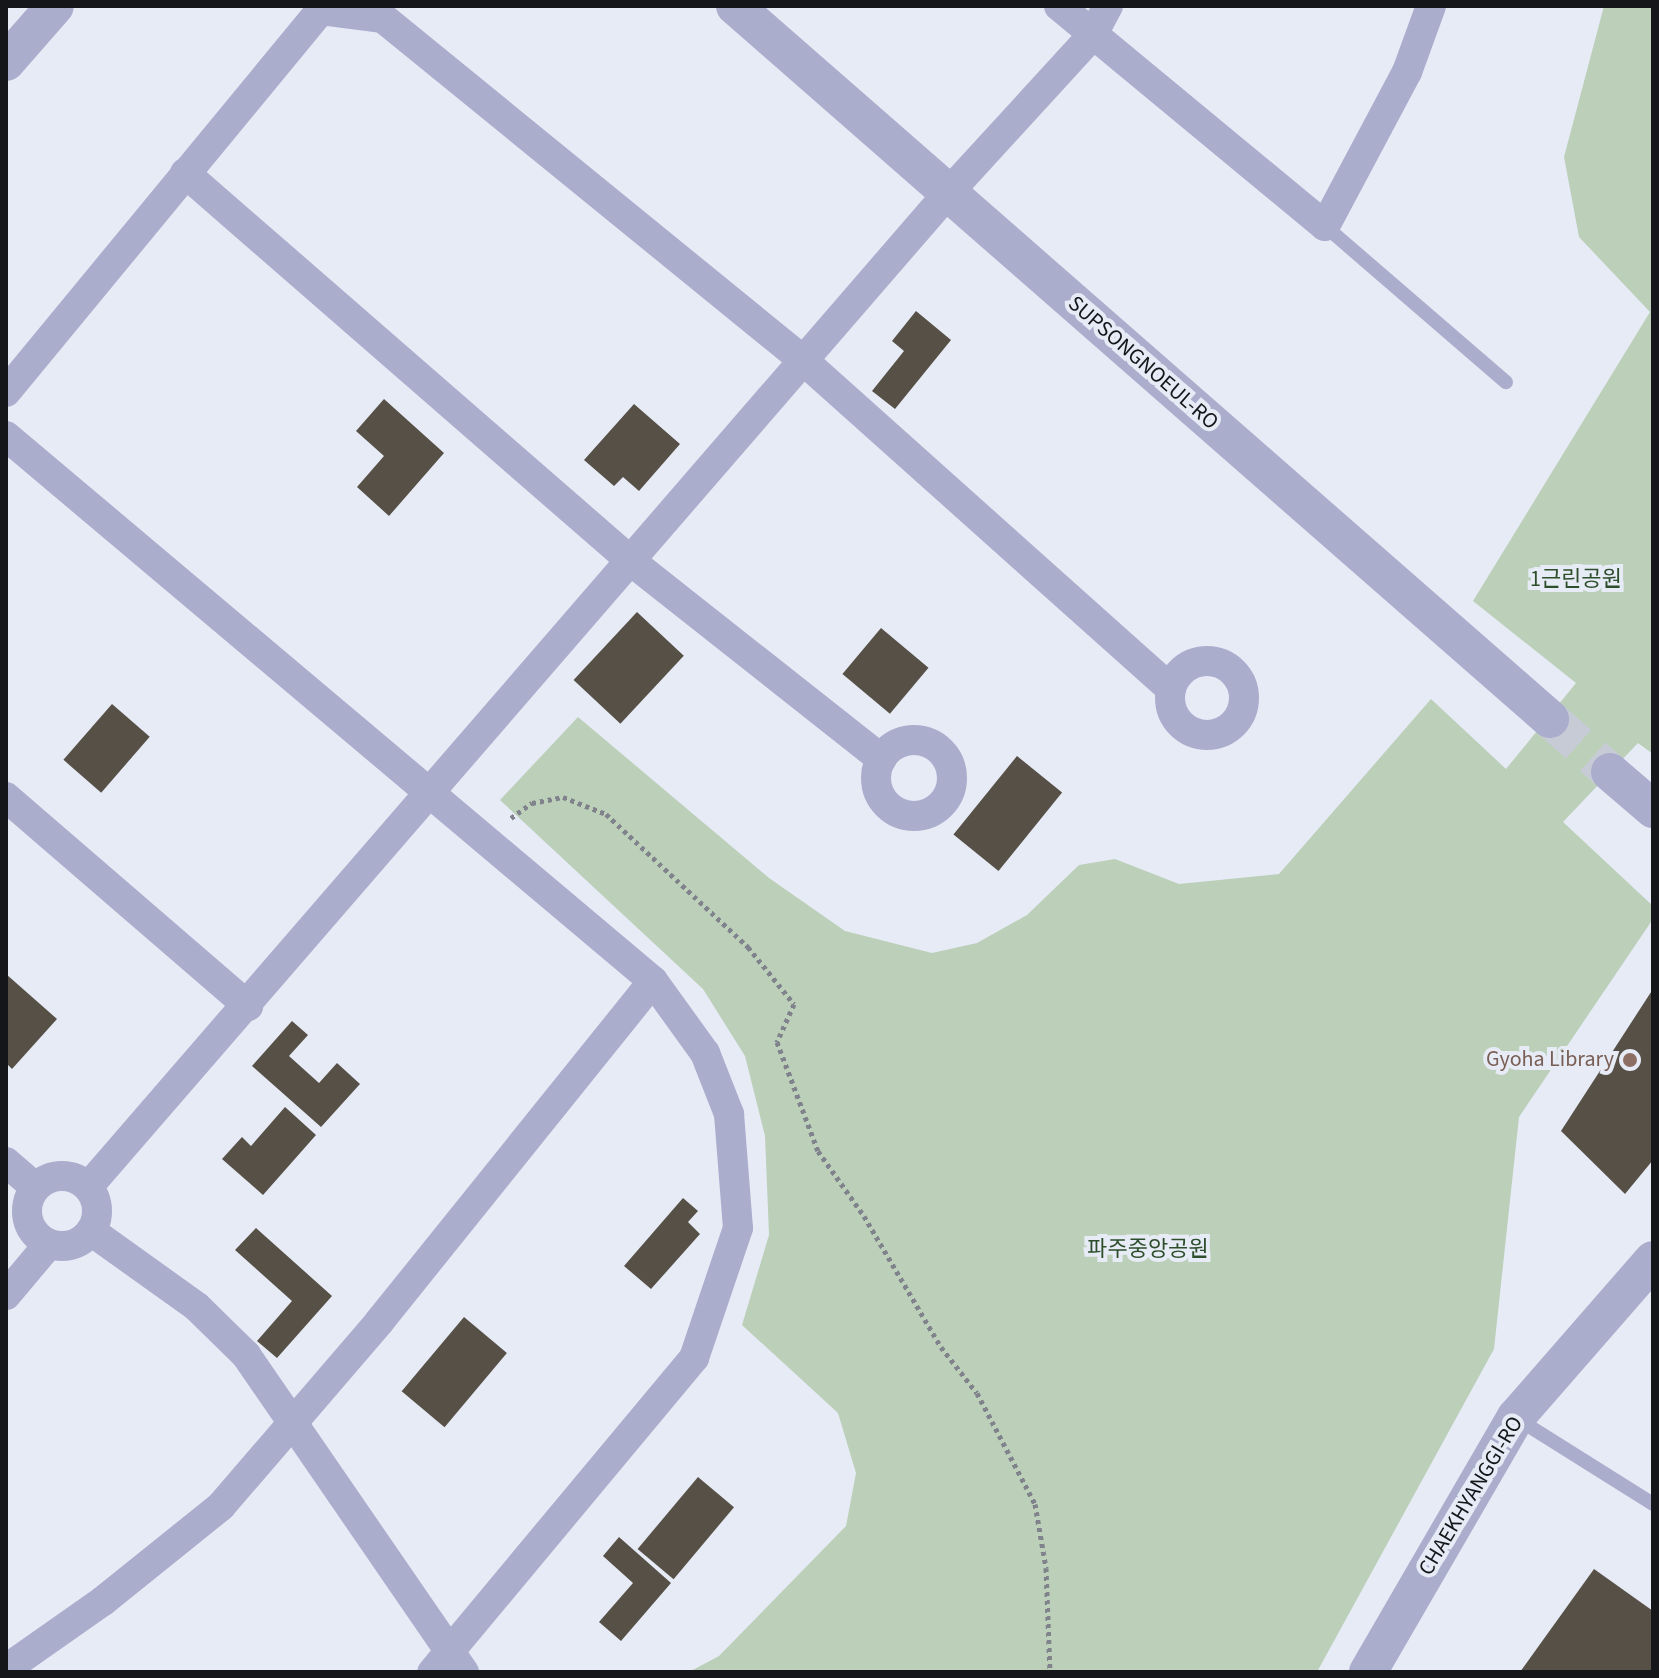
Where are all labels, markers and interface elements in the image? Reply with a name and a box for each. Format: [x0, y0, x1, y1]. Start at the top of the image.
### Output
street label: SUPSONGNOEUL-RO [1062, 291, 1224, 435]
park label: 1근린공원 [1530, 567, 1622, 593]
place label: Gyoha Library [1486, 1047, 1614, 1073]
marker: Gyoha Library [1621, 1051, 1639, 1069]
park label: 파주중앙공원 [1087, 1237, 1209, 1263]
street label: CHAEKHYANGGI-RO [1413, 1412, 1529, 1580]

